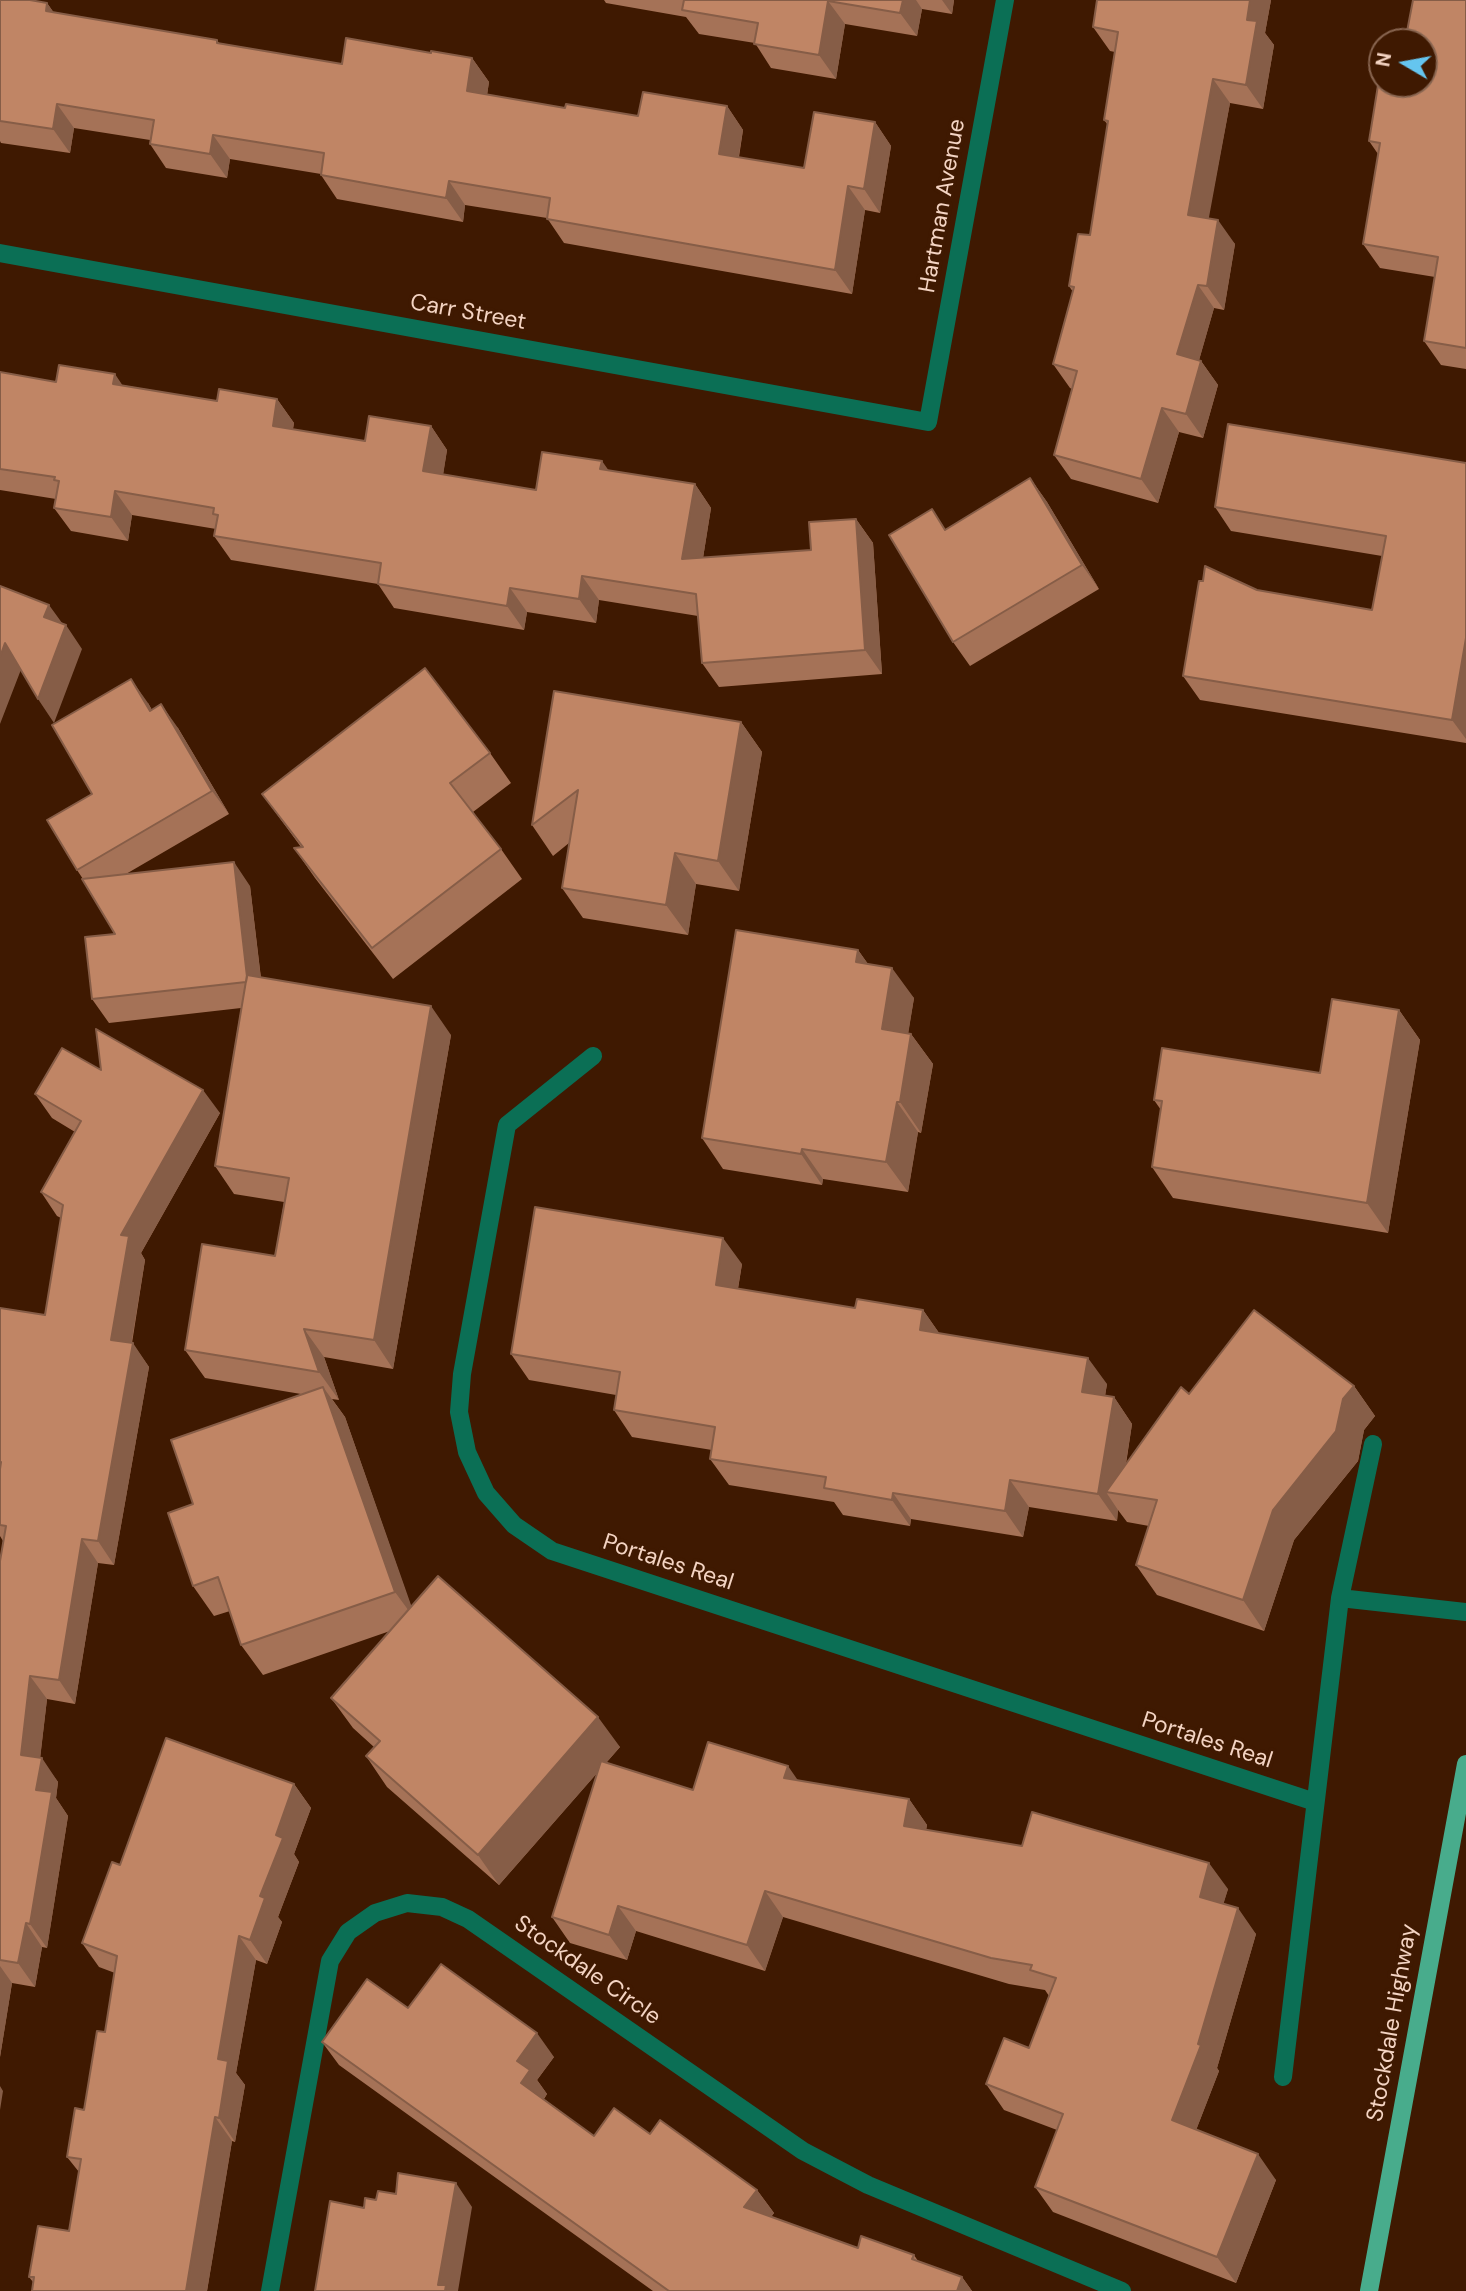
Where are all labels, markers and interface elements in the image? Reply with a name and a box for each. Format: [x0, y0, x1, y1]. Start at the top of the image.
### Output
north arrow [1368, 28, 1438, 98]
text: N [1370, 51, 1397, 69]
street label: Hartman Avenue [914, 117, 972, 295]
street label: Carr Street [408, 289, 528, 337]
street label: Portales Real [599, 1529, 737, 1597]
street label: Portales Real [1138, 1707, 1276, 1775]
street label: Stockdale Circle [509, 1910, 665, 2032]
street label: Stockdale Highway [1362, 1922, 1424, 2124]

